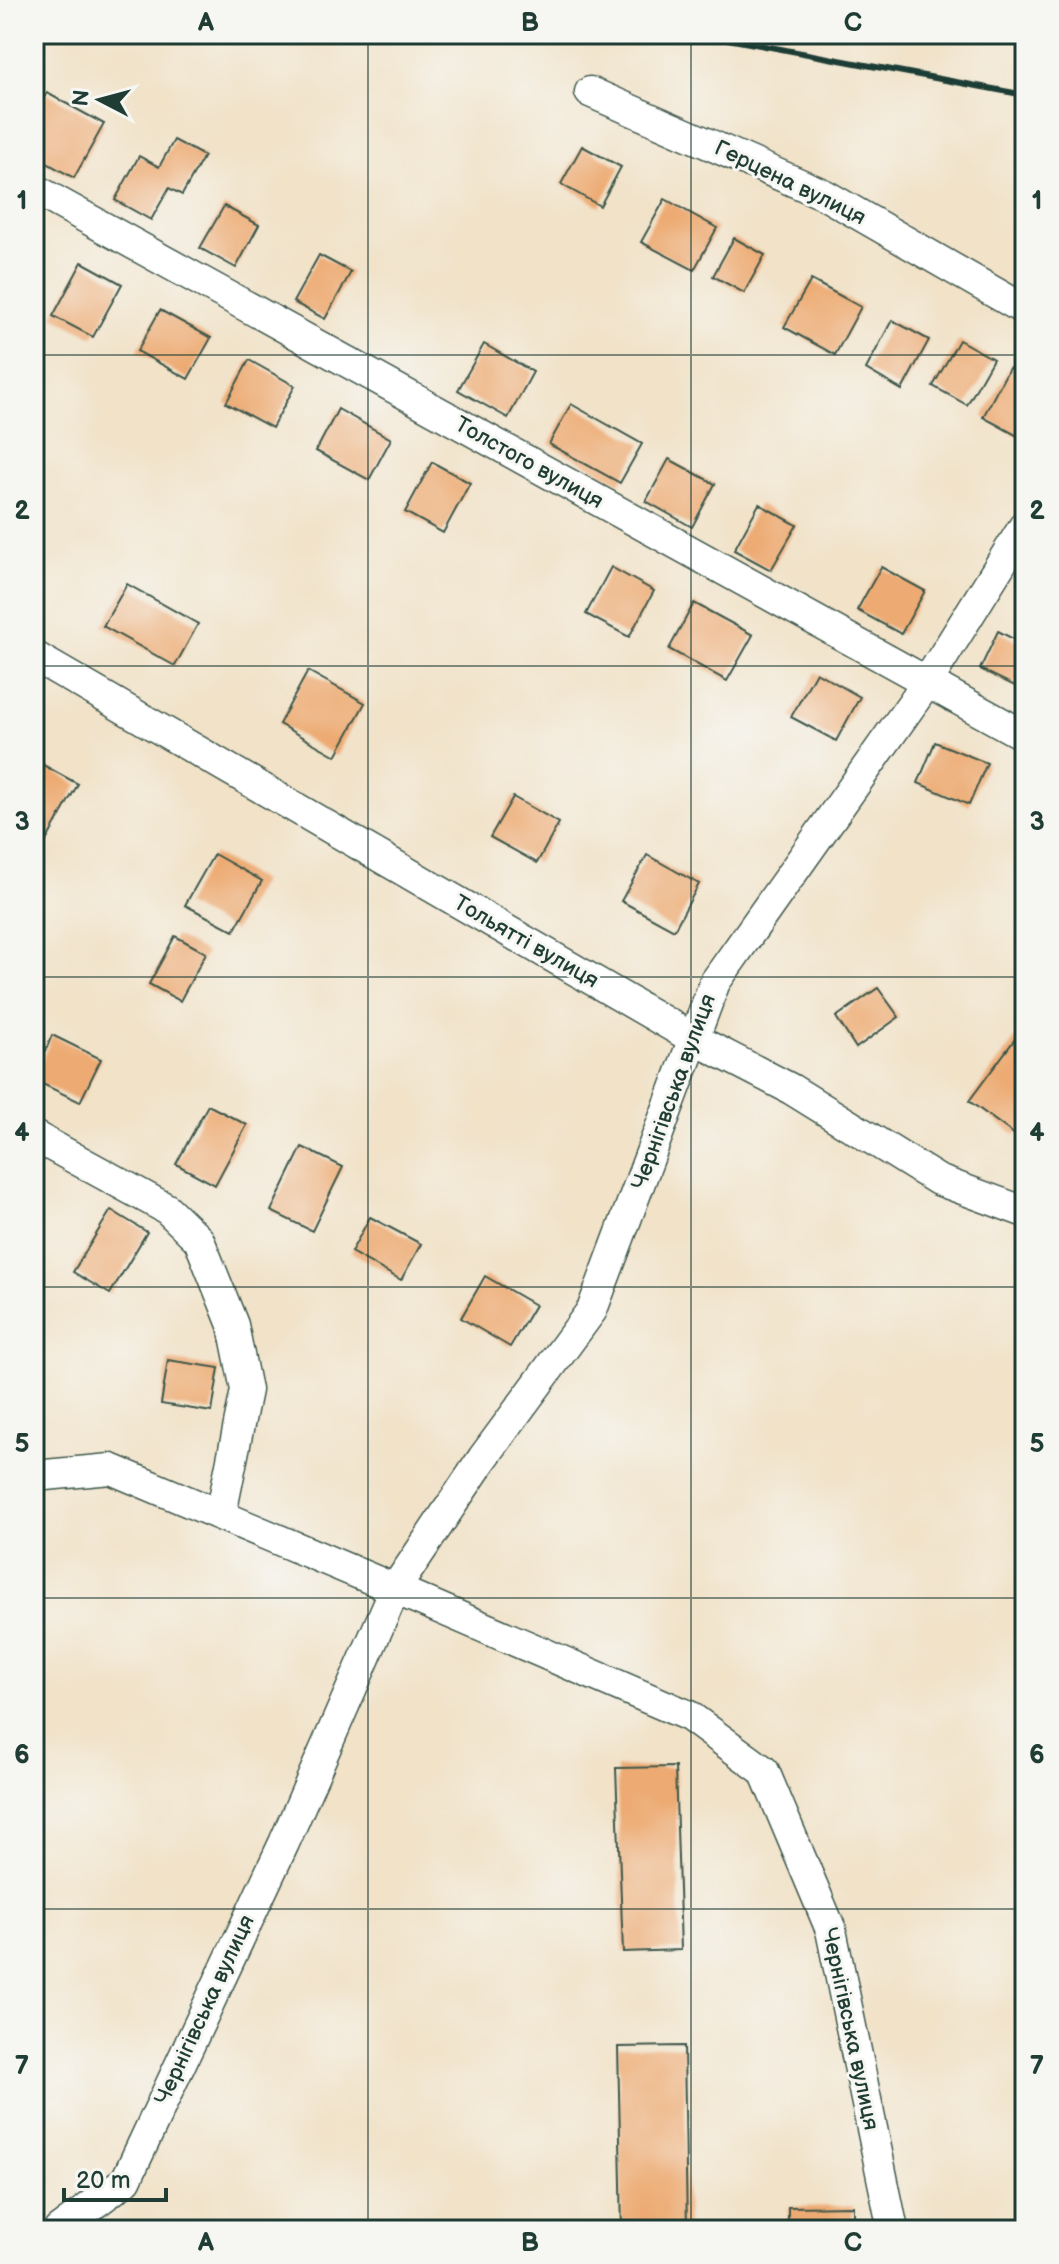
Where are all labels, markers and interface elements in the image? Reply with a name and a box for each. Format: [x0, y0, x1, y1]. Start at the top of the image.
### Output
text: A [197, 8, 214, 39]
text: B [521, 8, 539, 39]
text: C [844, 8, 862, 39]
north arrow [60, 60, 140, 140]
text: N [67, 88, 96, 108]
street label: Герцена вулиця [710, 135, 870, 231]
text: 1 [17, 186, 27, 217]
text: 1 [1032, 186, 1042, 217]
street label: Толстого вулиця [450, 411, 608, 515]
text: 2 [14, 496, 30, 527]
text: 2 [1029, 496, 1045, 527]
text: 3 [14, 807, 30, 838]
text: 3 [1029, 807, 1045, 838]
street label: Тольятті вулиця [449, 890, 603, 994]
street label: Чернігівська вулиця [626, 990, 722, 1194]
text: 4 [14, 1118, 30, 1149]
text: 4 [1029, 1118, 1045, 1149]
text: 5 [14, 1429, 30, 1460]
text: 5 [1029, 1429, 1045, 1460]
text: 6 [14, 1740, 30, 1771]
text: 6 [1029, 1740, 1045, 1771]
street label: Чернігівська вулиця [149, 1911, 261, 2109]
street label: Чернігівська вулиця [815, 1925, 885, 2133]
text: 7 [15, 2051, 29, 2082]
text: 7 [1030, 2051, 1044, 2082]
scale bar [64, 2152, 166, 2202]
text: 20 m [76, 2166, 131, 2195]
text: A [197, 2228, 214, 2259]
text: B [521, 2228, 539, 2259]
text: C [844, 2228, 862, 2259]

